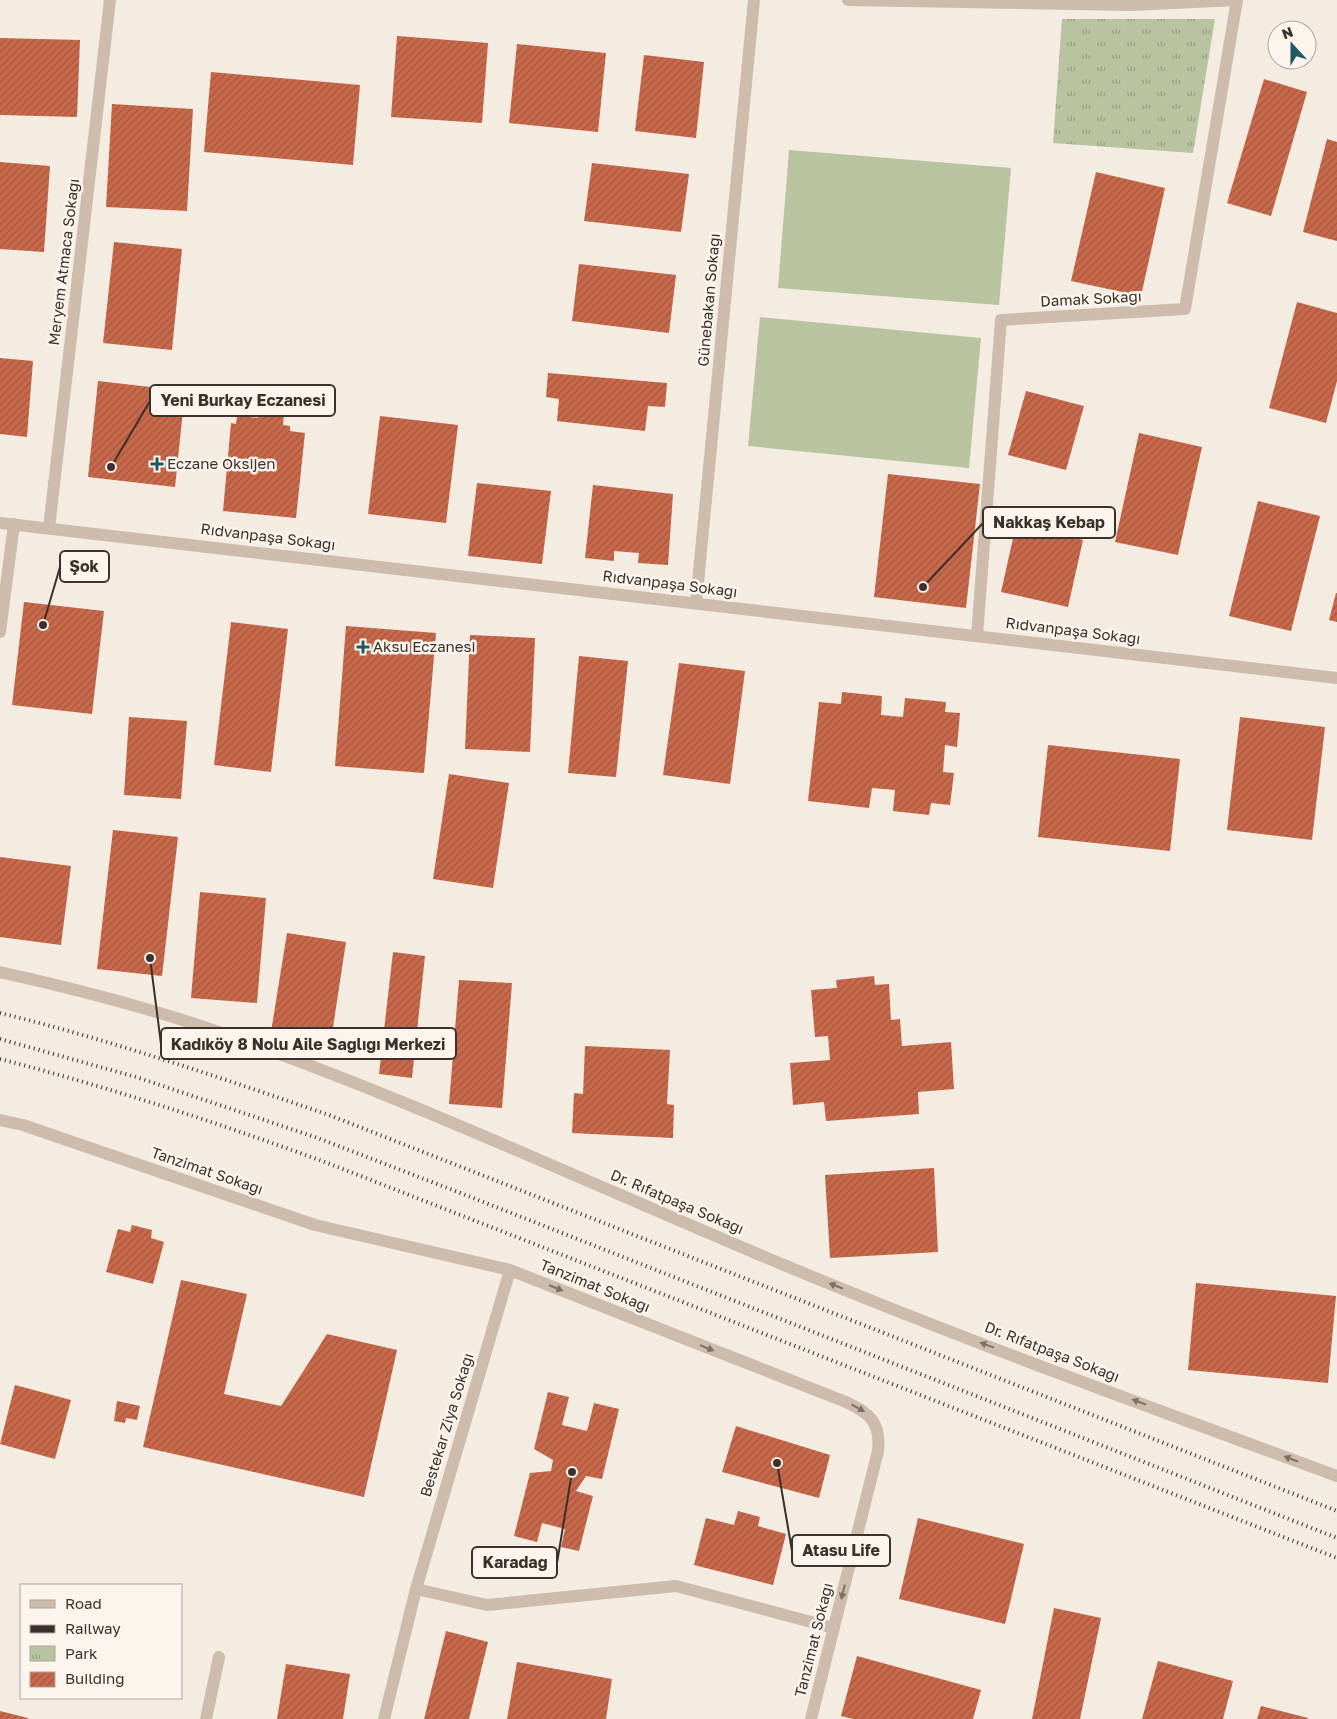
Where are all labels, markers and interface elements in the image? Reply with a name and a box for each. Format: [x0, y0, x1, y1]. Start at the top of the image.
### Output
north arrow [1267, 20, 1317, 70]
text: N [1279, 23, 1295, 42]
street label: Meryem Atmaca Sokağı [44, 177, 82, 346]
street label: Günebakan Sokağı [693, 233, 723, 367]
street label: Damak Sokağı [1040, 286, 1142, 310]
callout: Yeni Burkay Eczanesi [150, 385, 335, 416]
text: Yeni Burkay Eczanesi [160, 390, 326, 410]
place label: Eczane Oksijen [167, 454, 275, 472]
marker: Eczane Oksijen [151, 458, 163, 470]
callout: Nakkaş Kebap [983, 507, 1115, 538]
text: Nakkaş Kebap [993, 512, 1105, 532]
street label: Rıdvanpaşa Sokağı [200, 519, 337, 553]
callout: Şok [60, 551, 109, 582]
text: Şok [69, 556, 100, 576]
street label: Rıdvanpaşa Sokağı [602, 566, 739, 600]
street label: Rıdvanpaşa Sokağı [1005, 613, 1142, 647]
place label: Aksu Eczanesi [373, 637, 476, 655]
marker: Aksu Eczanesi [357, 641, 369, 653]
callout: Kadıköy 8 Nolu Aile Sağlığı Merkezi [161, 1028, 456, 1059]
text: Kadıköy 8 Nolu Aile Sağlığı Merkezi [171, 1034, 445, 1054]
street label: Tanzimat Sokağı [149, 1142, 266, 1198]
street label: Dr. Rıfatpaşa Sokağı [608, 1165, 747, 1237]
street label: Tanzimat Sokağı [538, 1255, 653, 1315]
one-way arrow [828, 1282, 843, 1290]
one-way arrow [549, 1284, 564, 1292]
street label: Dr. Rıfatpaşa Sokağı [982, 1317, 1122, 1385]
one-way arrow [979, 1341, 994, 1349]
one-way arrow [700, 1344, 714, 1352]
street label: Bestekar Ziya Sokağı [416, 1351, 477, 1499]
one-way arrow [1131, 1398, 1146, 1406]
one-way arrow [851, 1404, 864, 1413]
one-way arrow [1284, 1455, 1299, 1462]
callout: Atasu Life [792, 1535, 890, 1566]
text: Atasu Life [802, 1540, 880, 1560]
callout: Karadağ [472, 1547, 557, 1578]
text: Karadağ [483, 1552, 548, 1572]
street label: Tanzimat Sokağı [790, 1581, 836, 1699]
legend [20, 1584, 182, 1699]
one-way arrow [839, 1585, 847, 1600]
text: Road [65, 1594, 102, 1612]
text: Railway [65, 1619, 121, 1637]
text: Park [65, 1644, 98, 1662]
text: Building [65, 1669, 125, 1687]

